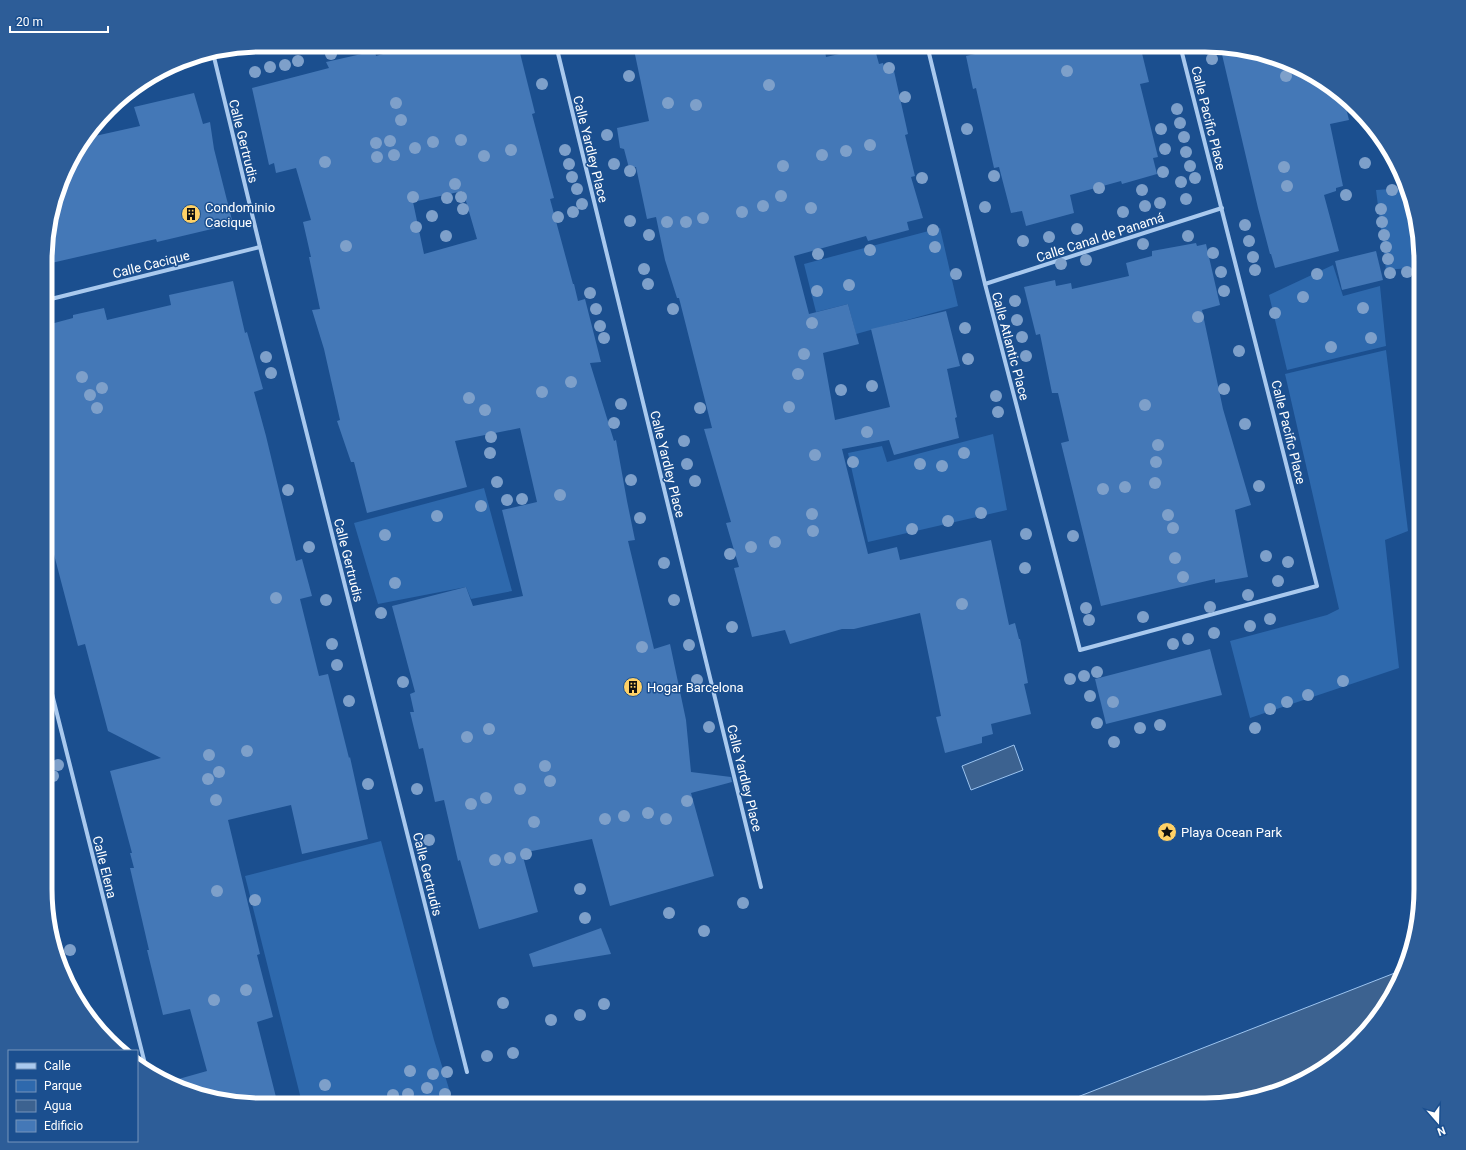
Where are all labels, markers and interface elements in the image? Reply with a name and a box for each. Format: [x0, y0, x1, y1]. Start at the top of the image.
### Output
scale bar [10, 8, 108, 34]
text: 20 m [16, 15, 43, 29]
street label: Calle Pacific Place [1188, 65, 1229, 172]
street label: Calle Yardley Place [570, 94, 611, 204]
street label: Calle Gertrudis [226, 98, 261, 185]
place label: Condominio Cacique [205, 200, 275, 230]
building icon: Condominio Cacique [180, 203, 202, 225]
street label: Calle Canal de Panamá [1034, 210, 1166, 265]
street label: Calle Cacique [111, 248, 191, 281]
street label: Calle Atlantic Place [989, 290, 1032, 402]
street label: Calle Pacific Place [1268, 379, 1309, 486]
street label: Calle Yardley Place [647, 409, 688, 519]
street label: Calle Gertrudis [331, 517, 366, 604]
building icon: Hogar Barcelona [622, 676, 644, 698]
place label: Hogar Barcelona [647, 680, 744, 695]
street label: Calle Yardley Place [724, 723, 765, 833]
place icon: Playa Ocean Park [1156, 821, 1178, 843]
place label: Playa Ocean Park [1181, 825, 1282, 840]
street label: Calle Gertrudis [410, 831, 445, 918]
street label: Calle Elena [90, 834, 119, 900]
legend [8, 1050, 138, 1142]
text: Calle [44, 1059, 71, 1073]
text: Parque [44, 1079, 82, 1093]
text: Agua [44, 1099, 72, 1113]
north arrow [1418, 1102, 1458, 1142]
text: Edificio [44, 1119, 83, 1133]
text: N [1435, 1123, 1447, 1138]

